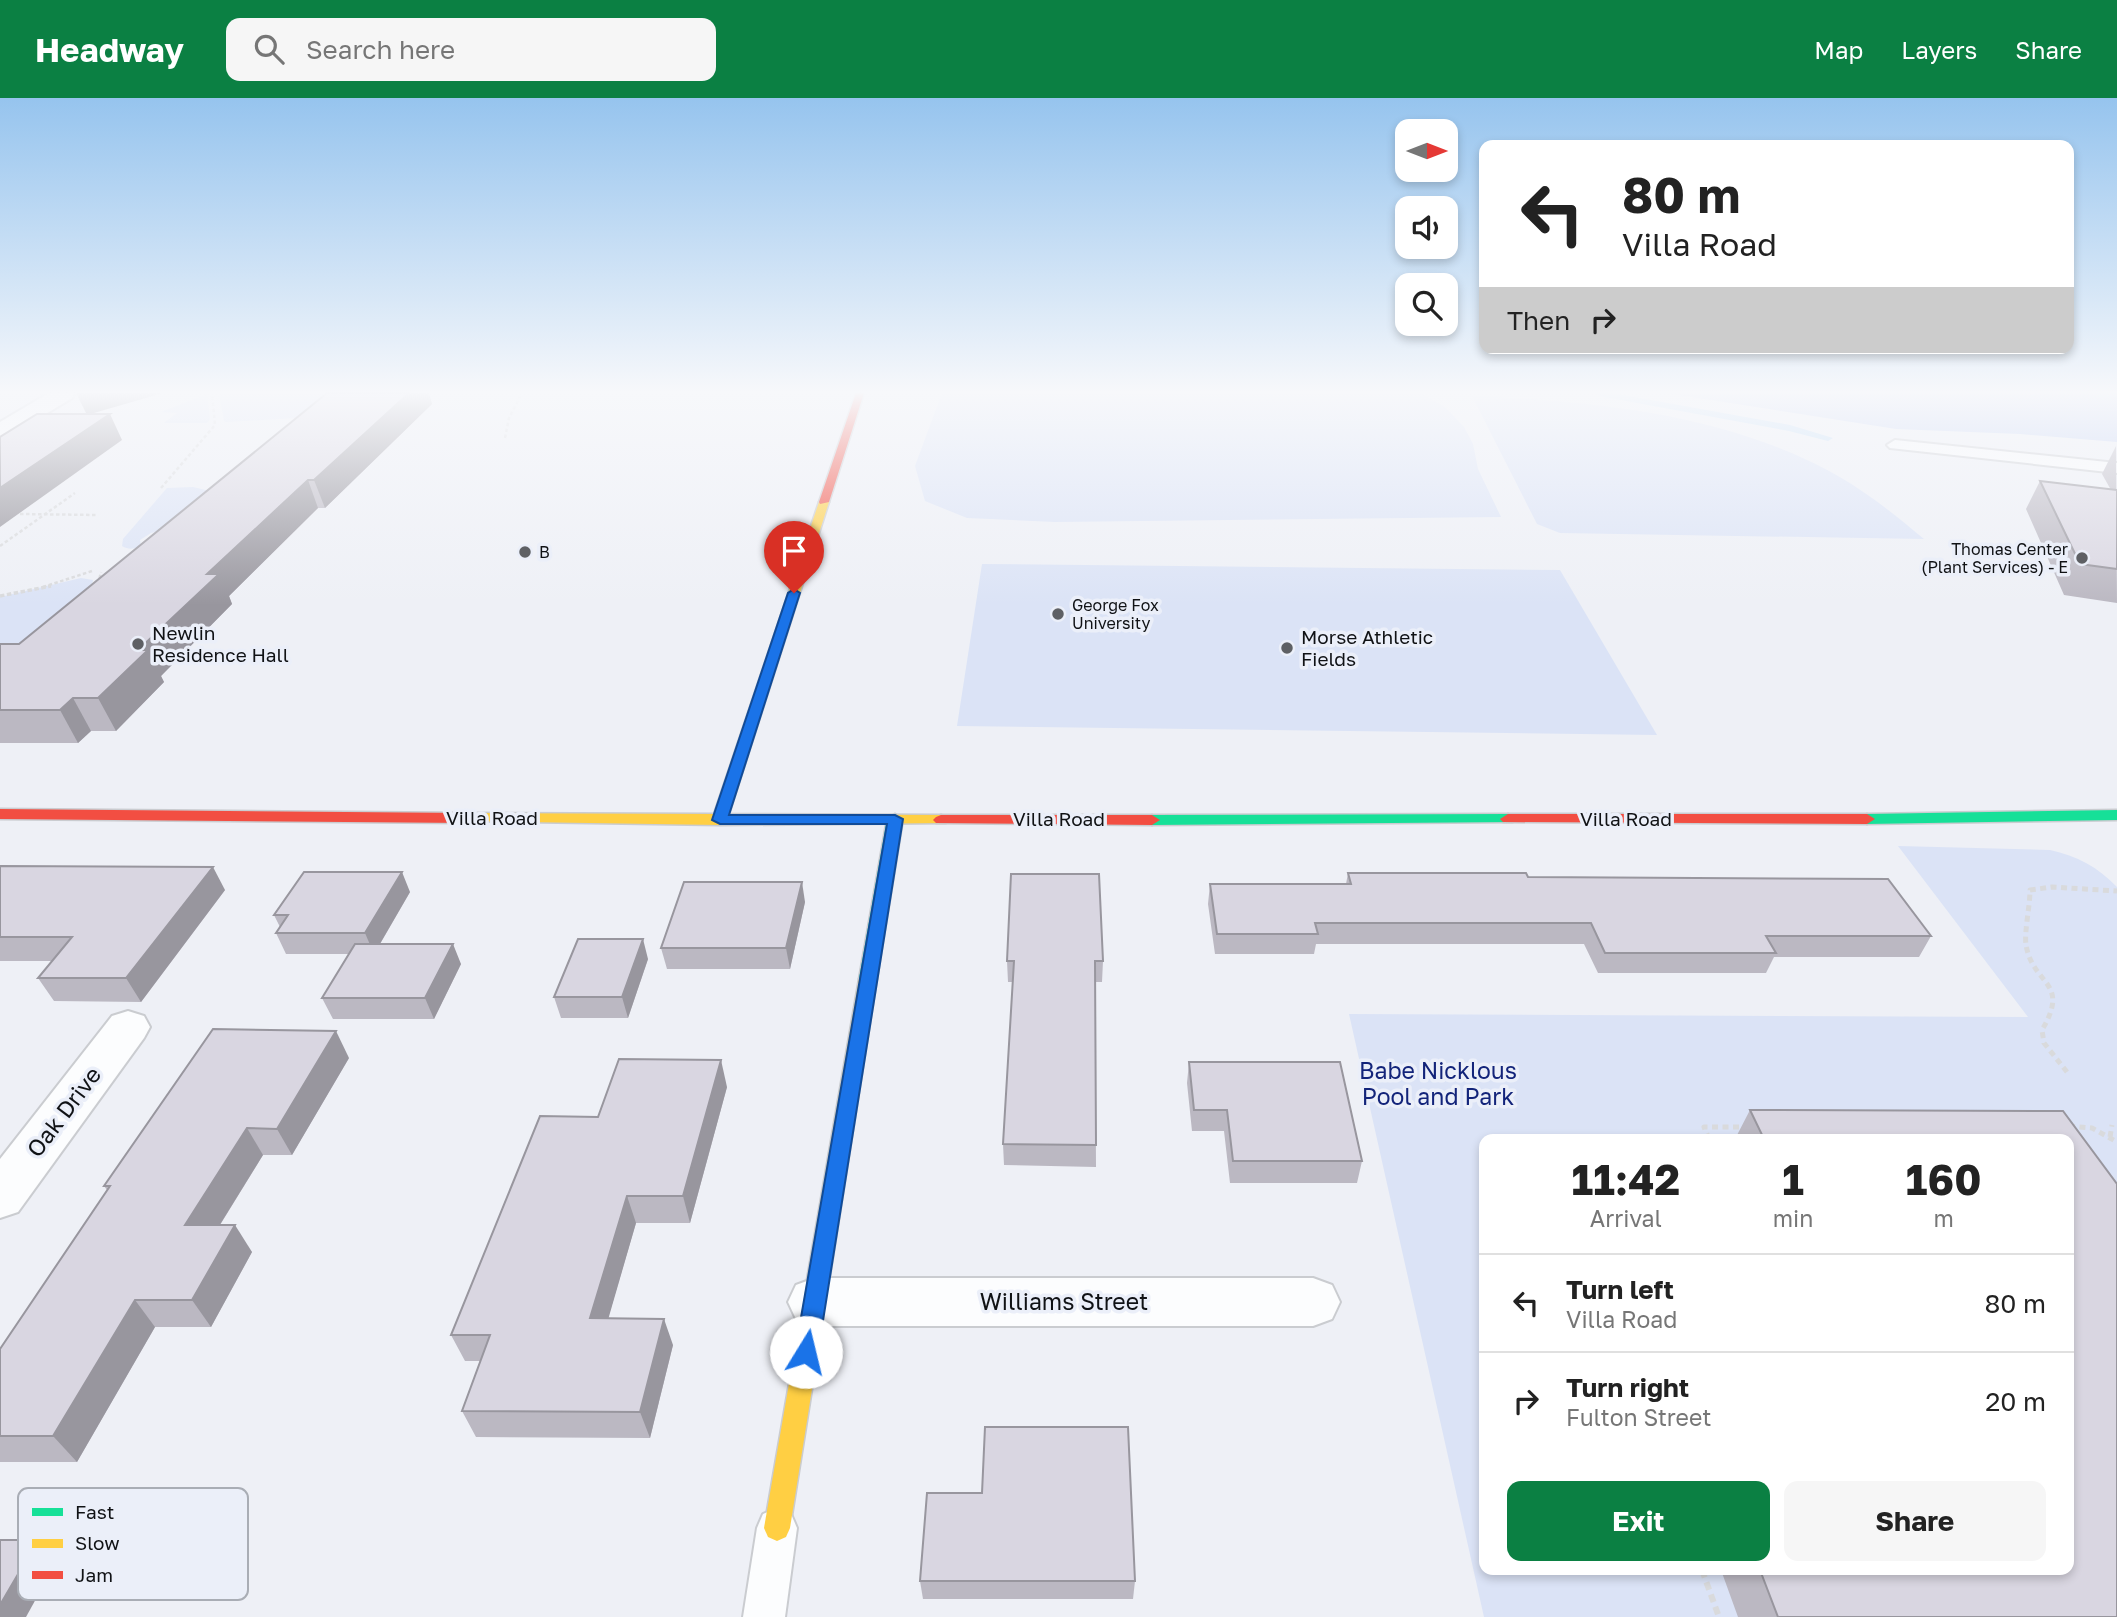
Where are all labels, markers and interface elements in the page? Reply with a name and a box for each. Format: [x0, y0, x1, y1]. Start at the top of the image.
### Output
search box [226, 18, 716, 81]
text: Headway [35, 30, 184, 69]
icon: search [250, 30, 288, 68]
text: Search here [306, 34, 455, 65]
text: Map [1814, 35, 1863, 64]
text: Layers [1901, 35, 1977, 64]
text: Share [2015, 35, 2082, 64]
north arrow [1395, 119, 1458, 182]
map controls [1395, 119, 1458, 336]
text: 80 m [1622, 165, 1740, 224]
icon: left [1507, 168, 1598, 259]
button: sound [1395, 196, 1458, 259]
text: Villa Road [1622, 225, 1777, 263]
button: search [1395, 273, 1458, 336]
icon: right [1584, 301, 1622, 339]
text: Then [1507, 305, 1570, 336]
pin [764, 521, 824, 593]
icon: arrive [775, 532, 813, 570]
place label: Thomas Center (Plant Services) - E [1921, 539, 2068, 577]
place label: B [539, 542, 550, 562]
marker: B [517, 544, 533, 560]
marker: Thomas Center (Plant Services) - E [2074, 550, 2090, 566]
place label: George Fox University [1072, 595, 1159, 633]
marker: George Fox University [1050, 606, 1066, 622]
place label: Newlin Residence Hall [152, 621, 289, 666]
place label: Morse Athletic Fields [1301, 625, 1433, 670]
marker: Newlin Residence Hall [130, 636, 146, 652]
marker: Morse Athletic Fields [1279, 640, 1295, 656]
street label: Villa Road [446, 806, 538, 829]
street label: Villa Road [1013, 807, 1105, 830]
street label: Villa Road [1580, 807, 1672, 830]
park label: Babe Nicklous Pool and Park [1359, 1056, 1517, 1110]
street label: Oak Drive [20, 1061, 106, 1162]
text: 11:42 [1572, 1154, 1680, 1204]
text: 1 [1782, 1154, 1804, 1204]
text: 160 [1906, 1154, 1981, 1204]
text: Arrival [1590, 1204, 1662, 1232]
text: min [1773, 1204, 1813, 1232]
text: m [1933, 1204, 1954, 1232]
text: Turn left [1566, 1274, 1674, 1305]
icon: left [1507, 1284, 1545, 1322]
street label: Williams Street [980, 1287, 1148, 1315]
text: 80 m [1985, 1288, 2046, 1319]
text: Villa Road [1566, 1305, 1677, 1333]
position arrow [769, 1315, 843, 1389]
text: Turn right [1566, 1372, 1689, 1403]
icon: right [1507, 1382, 1545, 1420]
text: 20 m [1985, 1386, 2046, 1417]
text: Fulton Street [1566, 1403, 1711, 1431]
button: Exit [1507, 1481, 1770, 1561]
button: Share [1784, 1481, 2046, 1561]
legend [18, 1488, 248, 1600]
text: Fast [75, 1500, 114, 1523]
text: Slow [75, 1531, 120, 1554]
text: Jam [75, 1563, 113, 1586]

